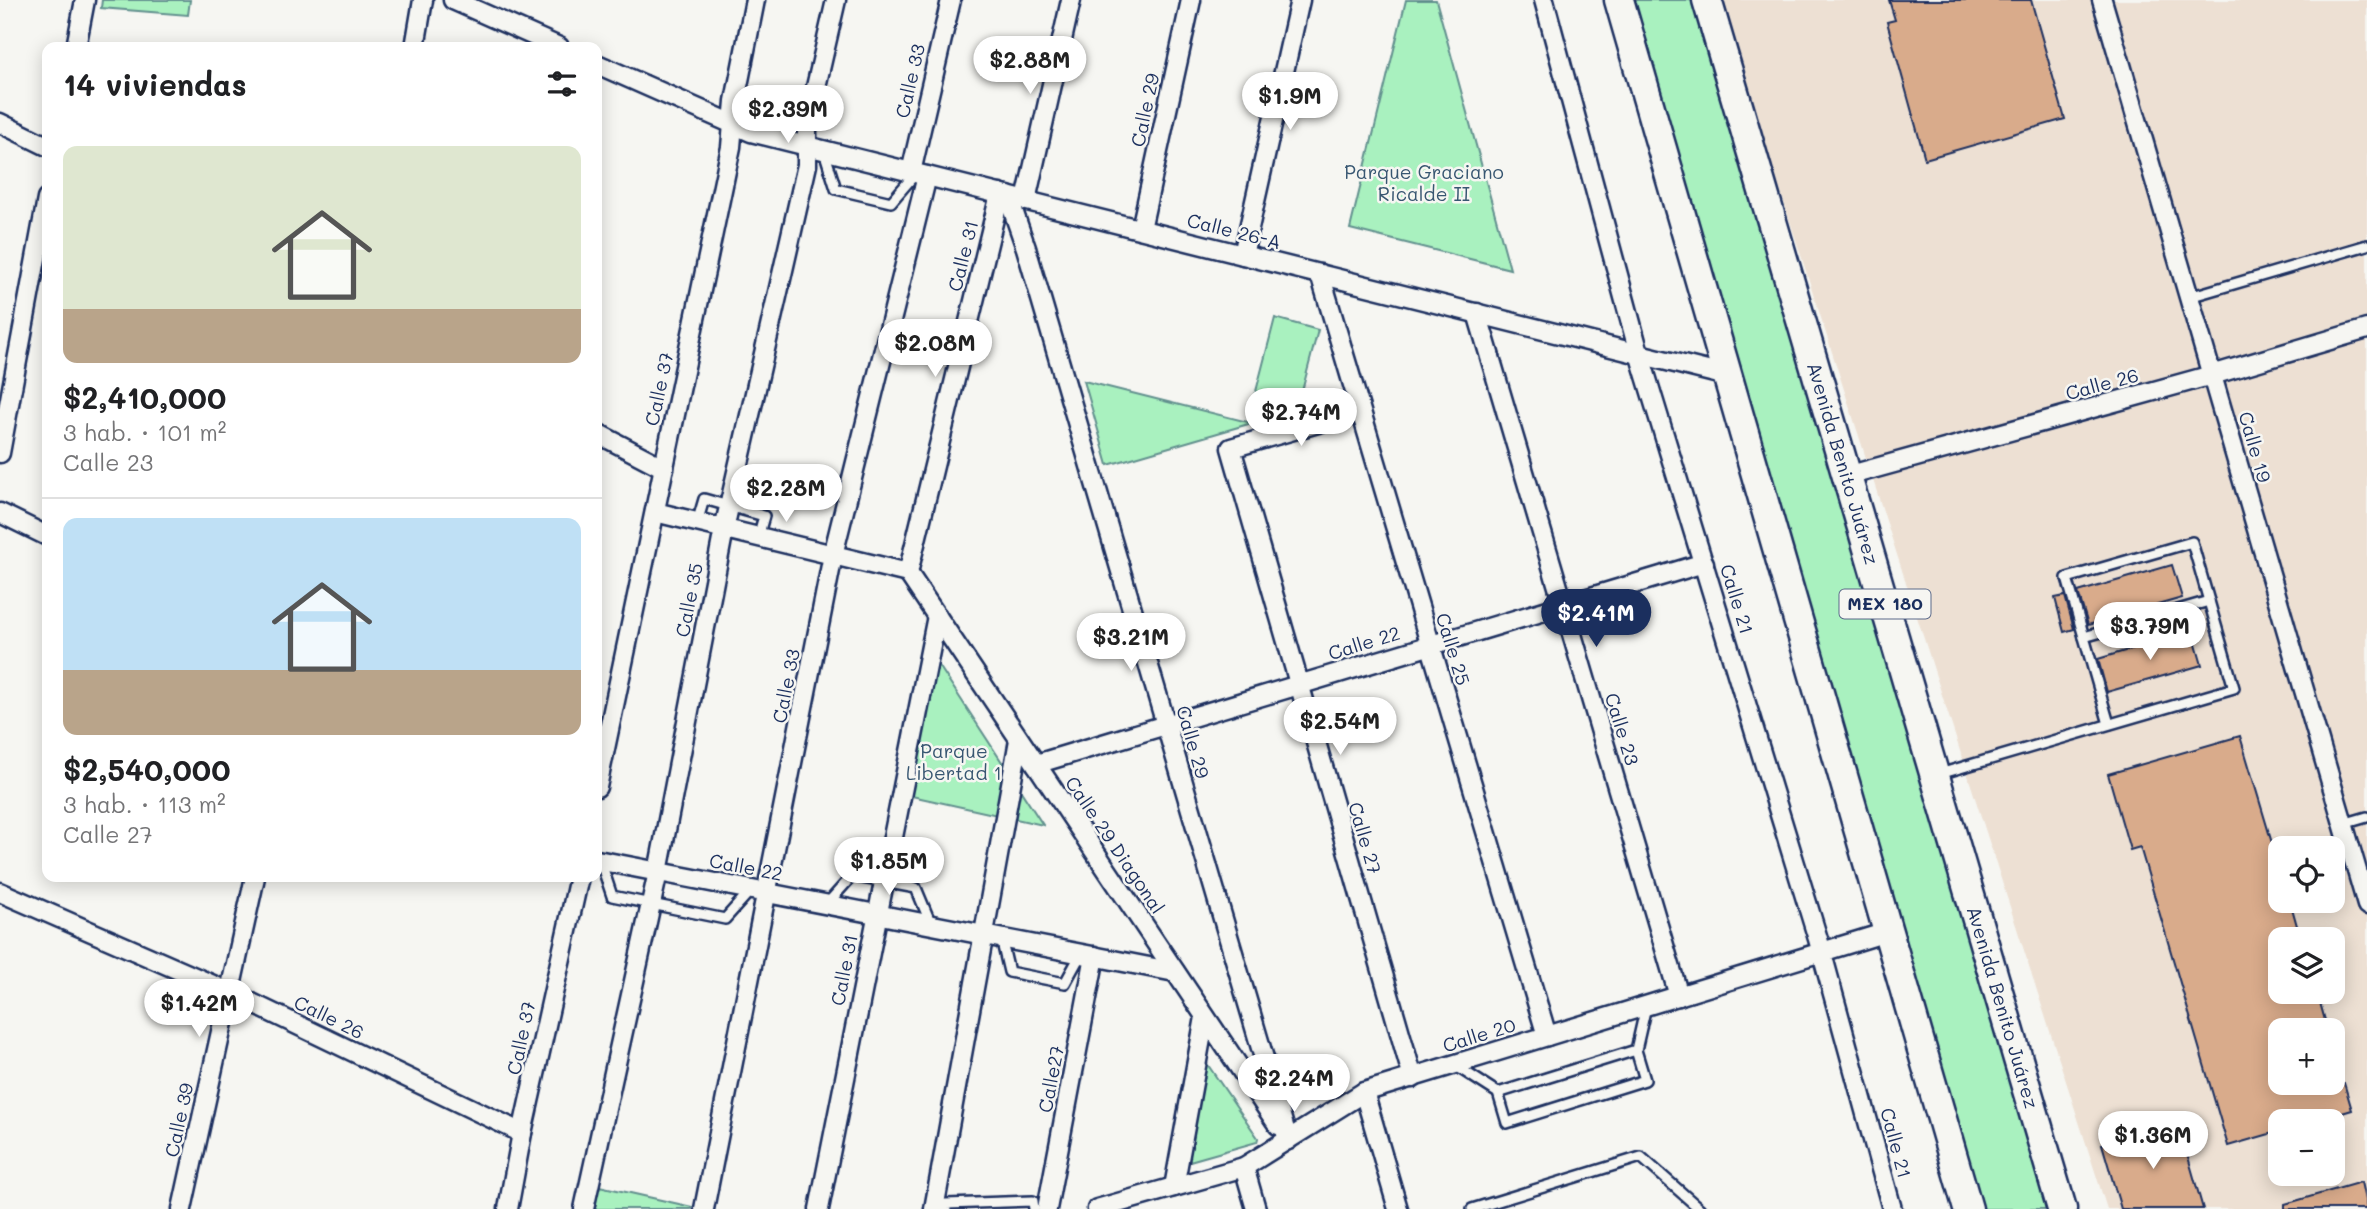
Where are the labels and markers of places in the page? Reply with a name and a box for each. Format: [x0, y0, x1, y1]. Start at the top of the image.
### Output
pin: $2.88M [973, 36, 1087, 96]
pin: $1.9M [1241, 72, 1339, 132]
pin: $2.39M [731, 86, 845, 145]
pin: $2.08M [878, 320, 992, 379]
pin: $2.74M [1244, 388, 1358, 448]
pin: $2.28M [729, 464, 843, 524]
pin: $2.41M [1539, 590, 1653, 649]
pin: $3.79M [2093, 602, 2207, 662]
pin: $3.21M [1074, 614, 1188, 673]
pin: $2.54M [1283, 698, 1397, 757]
pin: $1.85M [832, 838, 946, 897]
pin: $1.42M [142, 979, 256, 1039]
pin: $2.24M [1237, 1054, 1351, 1114]
pin: $1.36M [2096, 1112, 2210, 1171]

